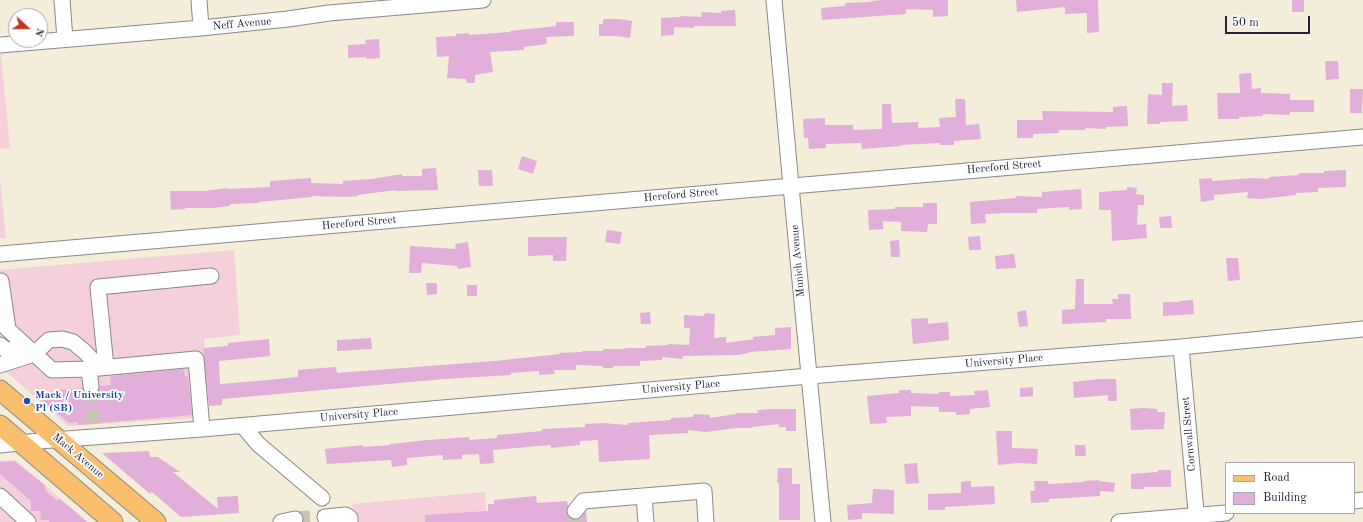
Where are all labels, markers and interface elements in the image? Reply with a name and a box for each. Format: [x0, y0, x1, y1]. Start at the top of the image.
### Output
north arrow [8, 8, 48, 48]
scale bar [1227, 8, 1312, 34]
street label: Neff Avenue [212, 15, 272, 33]
text: 50 m [1232, 17, 1259, 29]
text: N [32, 26, 45, 38]
street label: Hereford Street [966, 157, 1042, 177]
street label: Hereford Street [643, 185, 719, 205]
street label: Hereford Street [321, 213, 397, 233]
street label: Munich Avenue [788, 224, 808, 298]
street label: University Place [964, 351, 1044, 371]
street label: University Place [641, 377, 721, 397]
place label: Mack / University Pl (SB) [35, 388, 124, 414]
marker: Mack / University Pl (SB) [22, 396, 32, 406]
street label: Cornwall Street [1179, 396, 1199, 472]
street label: University Place [319, 405, 399, 425]
street label: Mack Avenue [50, 431, 106, 481]
legend [1225, 462, 1355, 514]
text: Road [1263, 472, 1290, 484]
text: Building [1263, 492, 1307, 504]

